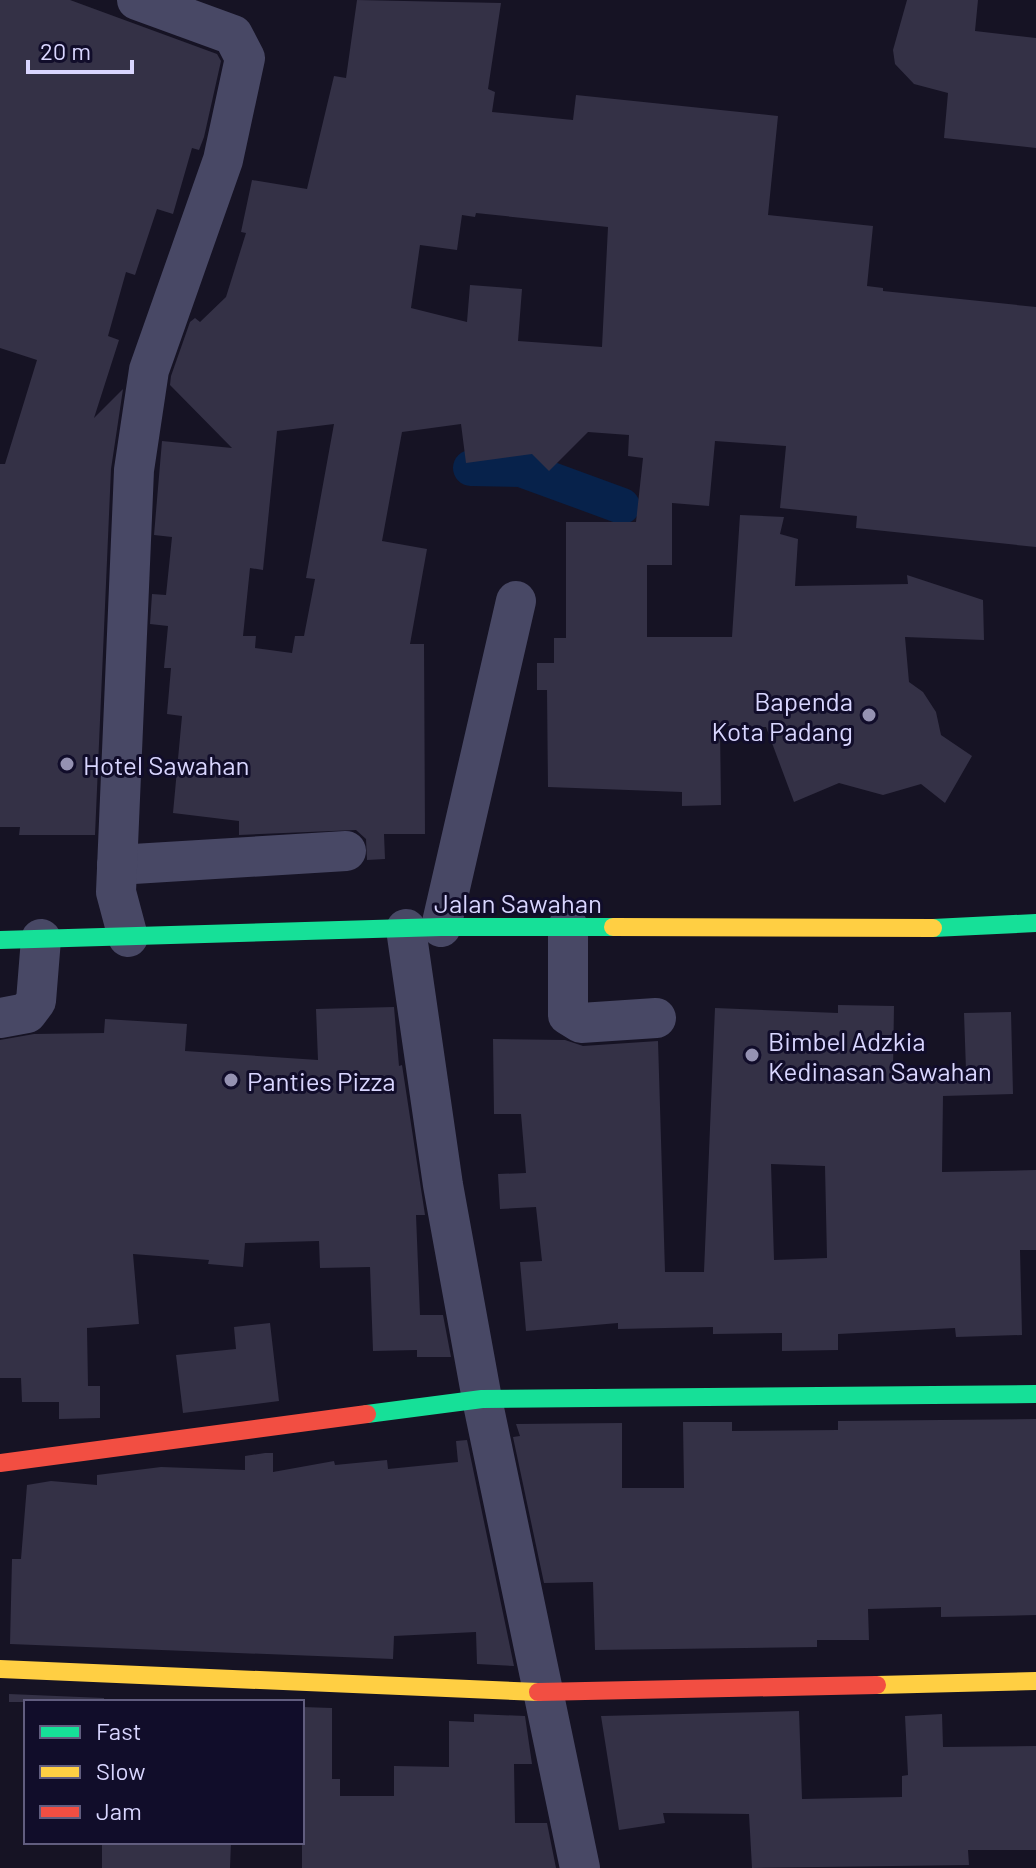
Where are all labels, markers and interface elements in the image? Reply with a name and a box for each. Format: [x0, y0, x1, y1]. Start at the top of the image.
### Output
scale bar [28, 24, 132, 74]
text: 20 m [40, 36, 91, 65]
place label: Bapenda Kota Padang [712, 685, 853, 746]
marker: Bapenda Kota Padang [860, 706, 878, 724]
place label: Hotel Sawahan [83, 749, 249, 780]
marker: Hotel Sawahan [58, 755, 76, 773]
street label: Jalan Sawahan [434, 887, 602, 918]
place label: Bimbel Adzkia Kedinasan Sawahan [768, 1025, 992, 1086]
marker: Bimbel Adzkia Kedinasan Sawahan [743, 1046, 761, 1064]
place label: Panties Pizza [247, 1065, 396, 1096]
marker: Panties Pizza [222, 1071, 240, 1089]
legend [24, 1700, 304, 1844]
text: Fast [96, 1716, 141, 1745]
text: Slow [96, 1756, 145, 1785]
text: Jam [96, 1796, 142, 1825]

